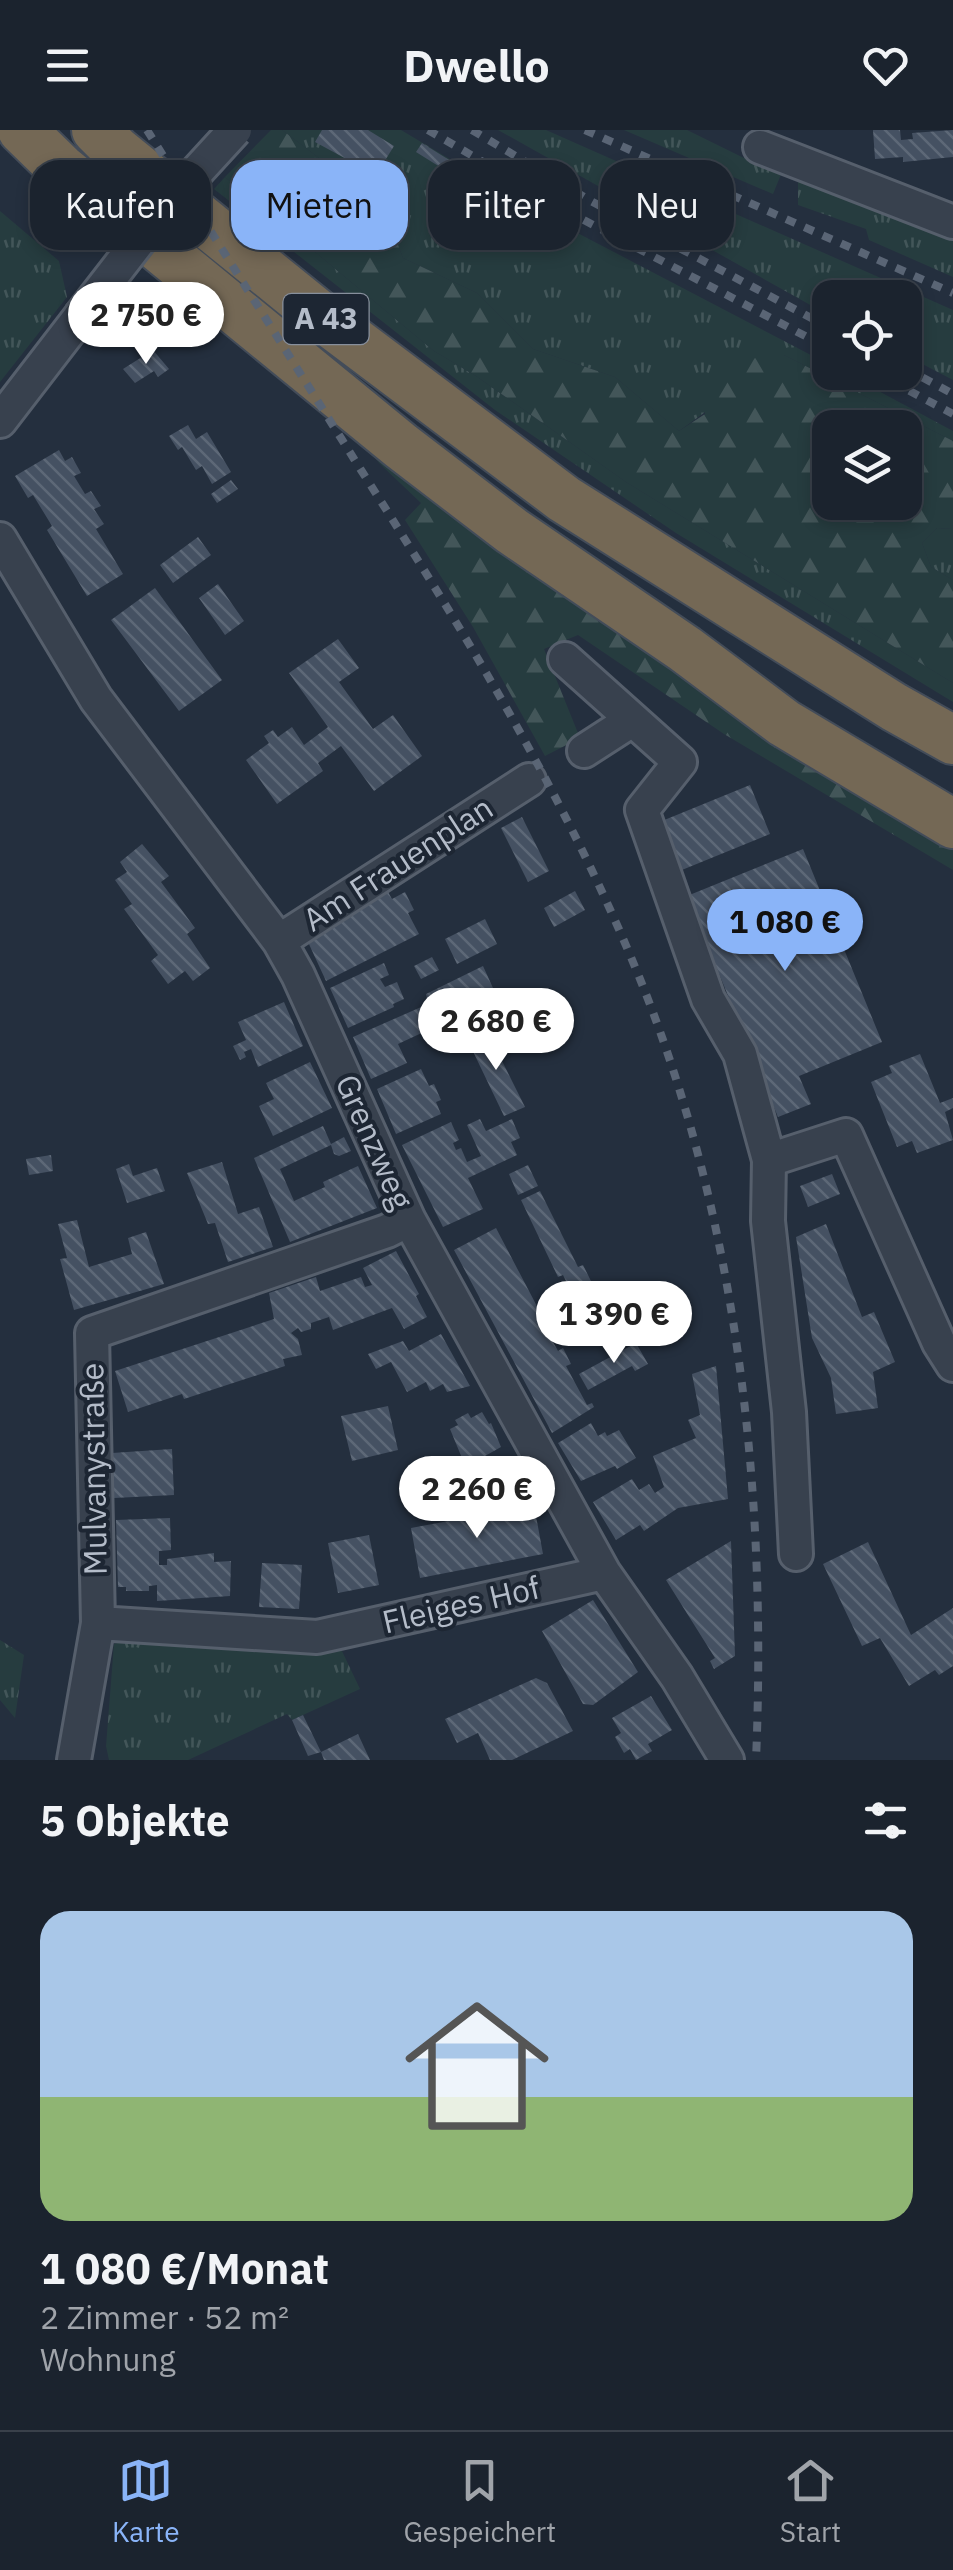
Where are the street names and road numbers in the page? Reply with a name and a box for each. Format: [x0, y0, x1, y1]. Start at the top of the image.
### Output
road number: A 43 [284, 294, 368, 344]
street label: Am Frauenplan [294, 786, 500, 940]
street label: Grenzweg [327, 1068, 423, 1216]
street label: Mulvanystraße [70, 1363, 116, 1575]
street label: Fleiges Hof [378, 1566, 544, 1643]

